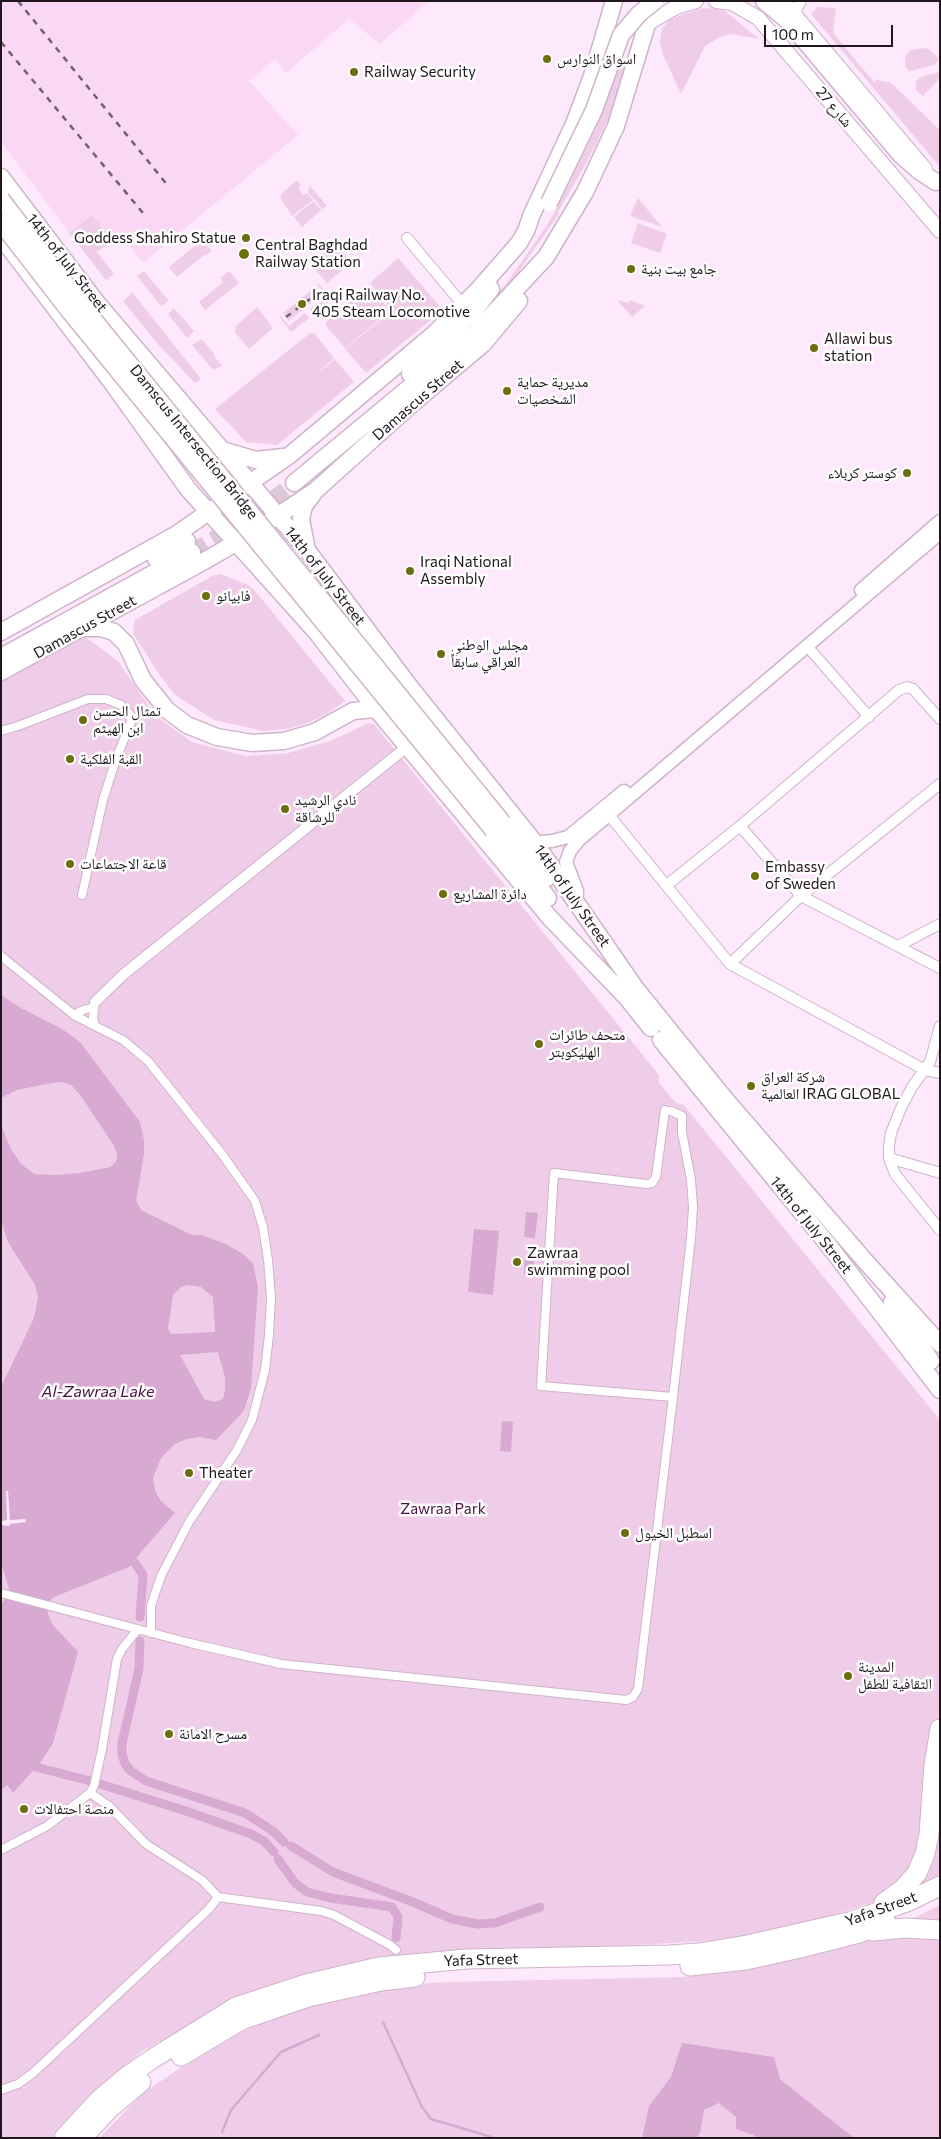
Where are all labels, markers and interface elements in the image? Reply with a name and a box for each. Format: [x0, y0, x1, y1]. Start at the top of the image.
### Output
scale bar [766, 15, 895, 47]
text: 100 m [772, 25, 814, 43]
place label: اسواق النوارس [557, 50, 636, 68]
marker: اسواق النوارس [541, 53, 553, 65]
place label: Railway Security [364, 63, 476, 81]
marker: Railway Security [348, 66, 360, 78]
street label: شارع 27 [812, 83, 856, 131]
street label: 14th of July Street [23, 210, 111, 316]
place label: Goddess Shahiro Statue [74, 229, 236, 247]
marker: Goddess Shahiro Statue [240, 232, 252, 244]
place label: Central Baghdad Railway Station [255, 236, 368, 271]
marker: Central Baghdad Railway Station [237, 247, 251, 261]
place label: جامع بيت بنية [641, 260, 717, 278]
marker: جامع بيت بنية [625, 263, 637, 275]
place label: Iraqi Railway No. 405 Steam Locomotive [312, 286, 470, 321]
marker: Iraqi Railway No. 405 Steam Locomotive [296, 298, 308, 310]
place label: Allawi bus station [824, 330, 892, 365]
marker: Allawi bus station [808, 342, 820, 354]
street label: Damascus Street [369, 356, 467, 444]
street label: Damscus Intersection Bridge [126, 361, 262, 523]
place label: مديرية حماية الشخصيات [517, 373, 588, 408]
marker: مديرية حماية الشخصيات [501, 385, 513, 397]
place label: كوستر كربلاء [827, 464, 897, 482]
marker: كوستر كربلاء [901, 467, 913, 479]
street label: 14th of July Street [281, 523, 369, 629]
place label: Iraqi National Assembly [420, 553, 512, 588]
marker: Iraqi National Assembly [404, 565, 416, 577]
place label: فابيانو [216, 587, 251, 605]
marker: فابيانو [200, 590, 212, 602]
street label: Damascus Street [31, 591, 139, 663]
place label: مجلس الوطني العراقي سابقاً [451, 636, 528, 671]
marker: مجلس الوطني العراقي سابقاً [435, 648, 447, 660]
place label: تمثال الحسن ابن الهيثم [93, 702, 161, 737]
marker: تمثال الحسن ابن الهيثم [77, 714, 89, 726]
place label: القبة الفلكية [80, 750, 142, 768]
marker: القبة الفلكية [64, 753, 76, 765]
place label: نادي الرشيد للرشاقة [295, 791, 356, 826]
marker: نادي الرشيد للرشاقة [279, 803, 291, 815]
street label: 14th of July Street [530, 842, 614, 950]
place label: قاعة الاجتماعات [80, 855, 167, 873]
marker: قاعة الاجتماعات [64, 858, 76, 870]
place label: Embassy of Sweden [765, 858, 836, 893]
marker: Embassy of Sweden [749, 870, 761, 882]
place label: دائرة المشاريع [453, 885, 527, 903]
marker: دائرة المشاريع [437, 888, 449, 900]
place label: متحف طائرات الهليكوبتر [549, 1026, 625, 1061]
marker: متحف طائرات الهليكوبتر [533, 1038, 545, 1050]
place label: شركة العراق العالمية IRAG GLOBAL [761, 1068, 900, 1103]
marker: شركة العراق العالمية IRAG GLOBAL [745, 1080, 757, 1092]
street label: 14th of July Street [766, 1173, 856, 1277]
place label: Zawraa swimming pool [527, 1244, 630, 1279]
marker: Zawraa swimming pool [511, 1256, 523, 1268]
water label: Al-Zawraa Lake [41, 1382, 155, 1402]
place label: Theater [199, 1464, 253, 1482]
marker: Theater [183, 1467, 195, 1479]
park label: Zawraa Park [400, 1500, 486, 1518]
place label: اسطبل الخيول [635, 1524, 712, 1542]
marker: اسطبل الخيول [619, 1527, 631, 1539]
place label: المدينة الثقافية للطفل [858, 1658, 932, 1693]
marker: المدينة الثقافية للطفل [842, 1670, 854, 1682]
place label: مسرح الامانة [179, 1725, 247, 1743]
marker: مسرح الامانة [163, 1728, 175, 1740]
place label: منصة احتفالات [34, 1800, 114, 1818]
marker: منصة احتفالات [18, 1803, 30, 1815]
street label: Yafa Street [843, 1888, 919, 1930]
street label: Yafa Street [443, 1950, 519, 1970]

